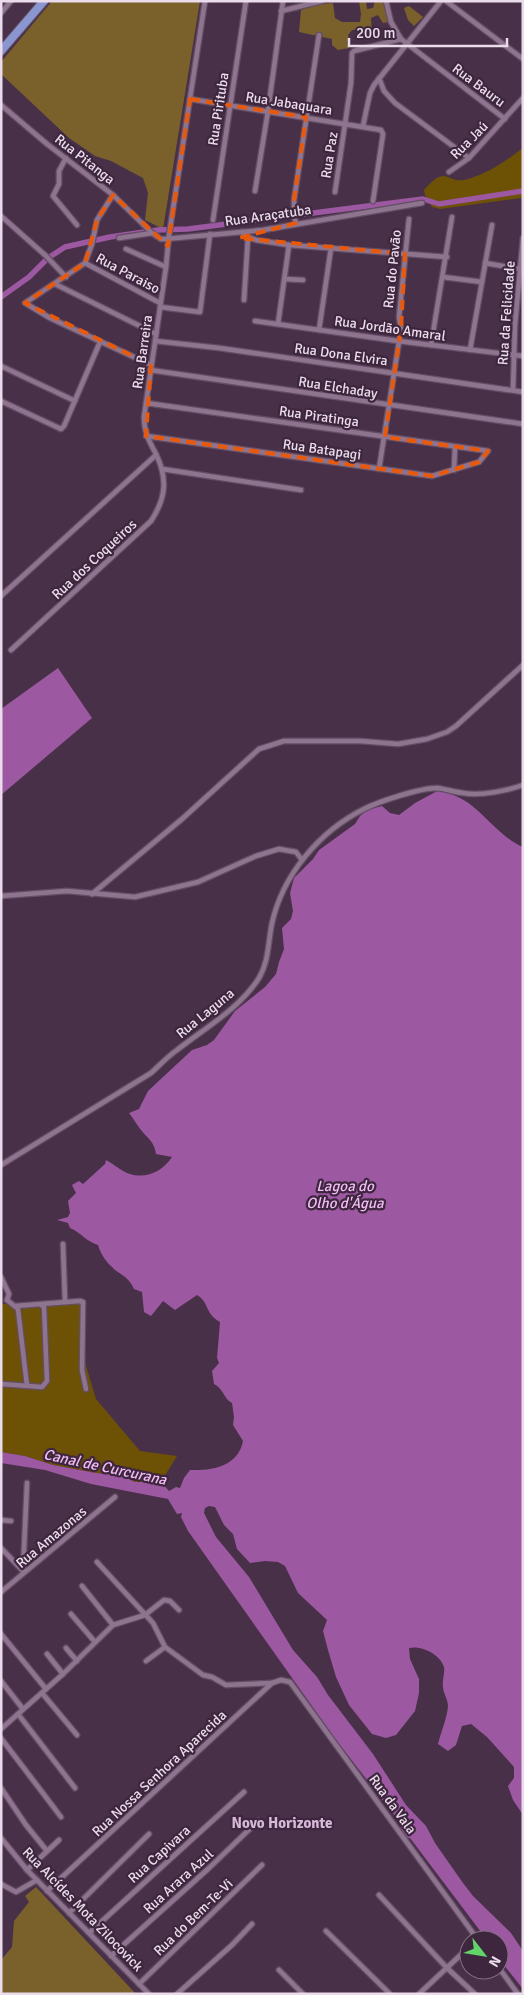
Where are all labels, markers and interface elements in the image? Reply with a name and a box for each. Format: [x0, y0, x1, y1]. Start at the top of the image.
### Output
scale bar [349, 15, 506, 47]
text: 200 m [356, 24, 396, 42]
street label: Rua Bauru [449, 60, 509, 111]
street label: Rua Pirituba [204, 71, 233, 147]
street label: Rua Jabaquara [244, 88, 334, 119]
street label: Rua Jaú [447, 118, 492, 163]
street label: Rua Pitanga [51, 131, 118, 188]
street label: Rua Paz [317, 131, 342, 180]
street label: Rua Araçatuba [224, 201, 312, 230]
street label: Rua do Pavão [380, 229, 405, 309]
street label: Rua Paraiso [93, 249, 163, 297]
street label: Rua da Felicidade [494, 260, 519, 366]
street label: Rua Jordão Amaral [333, 312, 447, 345]
street label: Rua Barreira [129, 314, 156, 390]
street label: Rua Dona Elvira [293, 340, 389, 369]
street label: Rua Elchaday [297, 373, 379, 402]
street label: Rua Piratinga [278, 402, 360, 431]
street label: Rua Batapagi [282, 436, 362, 463]
street label: Rua dos Coqueiros [48, 516, 140, 603]
street label: Rua Laguna [173, 985, 238, 1042]
water label: Lagoa do Olho d'Água [306, 1177, 384, 1212]
water label: Canal de Curcurana [42, 1445, 169, 1489]
street label: Rua Amazonas [13, 1503, 90, 1572]
street label: Rua Nossa Senhora Aparecida [89, 1707, 230, 1840]
street label: Rua da Vala [365, 1771, 420, 1837]
district label: Novo Horizonte [232, 1814, 332, 1832]
street label: Rua Capivara [125, 1822, 194, 1887]
street label: Rua Alcídes Mota Zilocovick [19, 1844, 146, 1975]
street label: Rua Arara Azul [140, 1845, 217, 1917]
street label: Rua do Bem-Te-Vi [150, 1875, 236, 1959]
north arrow [459, 1930, 509, 1980]
text: N [485, 1953, 505, 1970]

